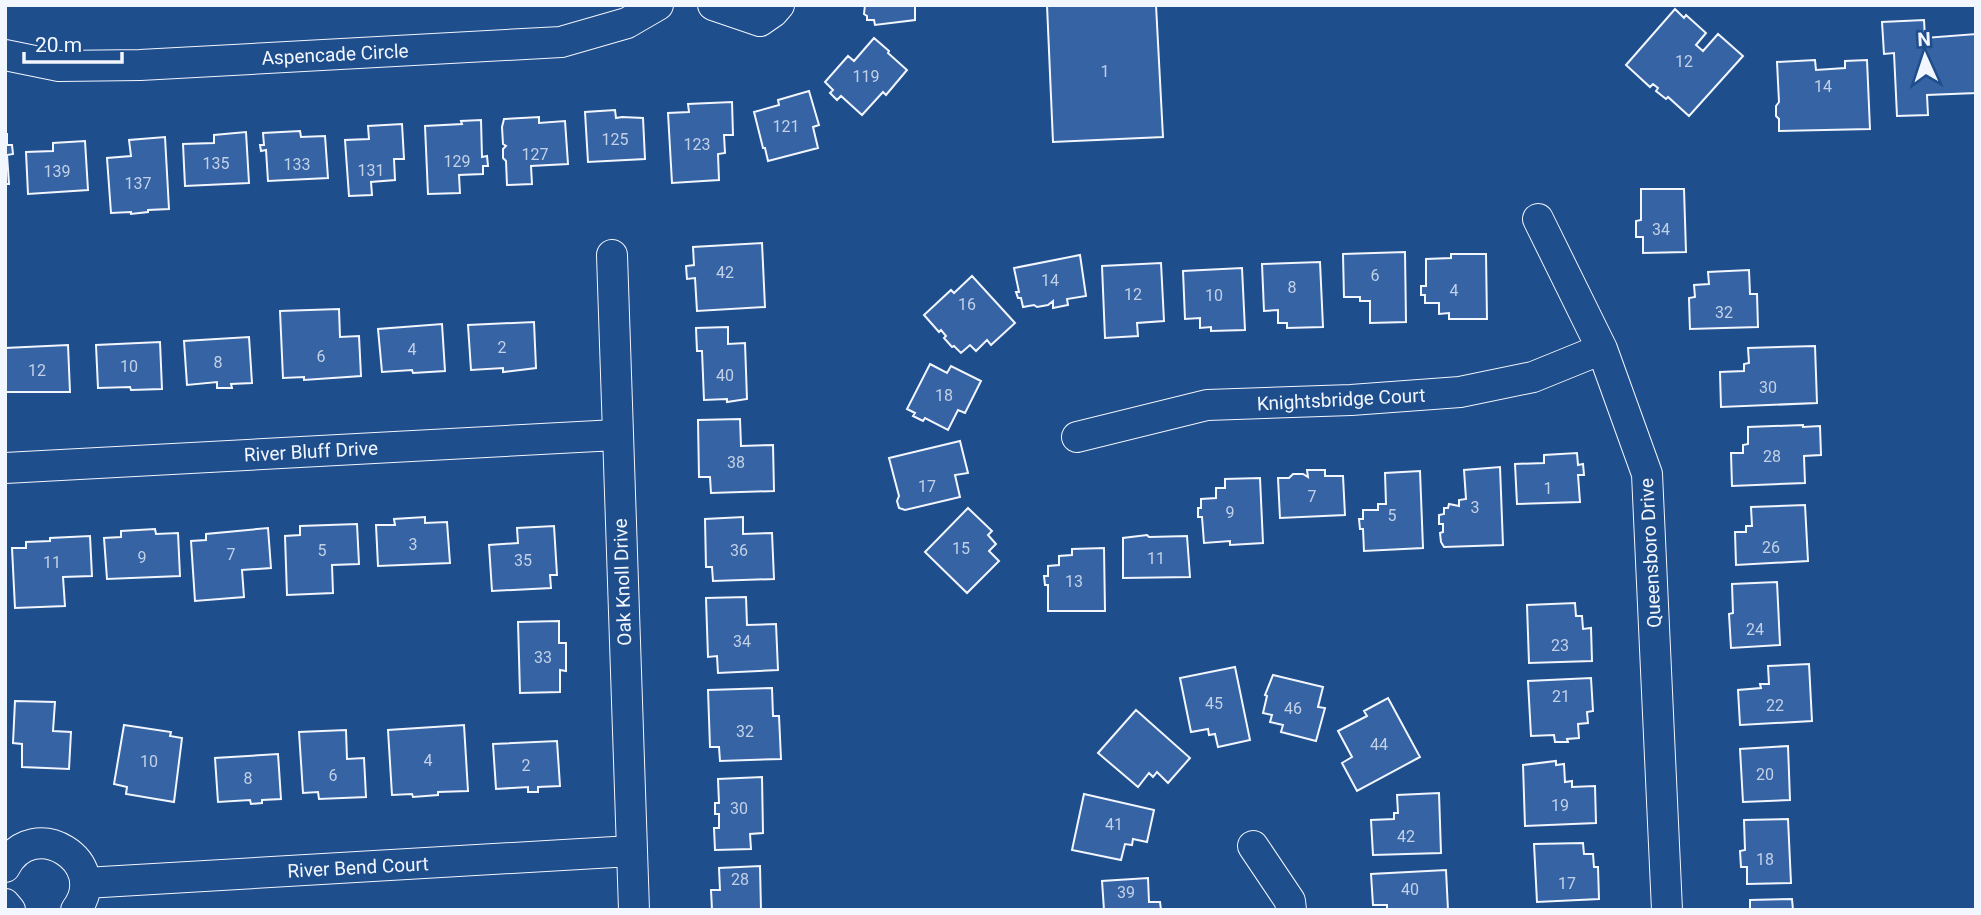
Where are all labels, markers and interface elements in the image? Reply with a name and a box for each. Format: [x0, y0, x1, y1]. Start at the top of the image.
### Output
scale bar [24, 21, 122, 65]
north arrow [1890, 21, 1960, 91]
text: N [1917, 28, 1931, 51]
text: 20 m [35, 33, 82, 57]
street label: Aspencade Circle [261, 39, 409, 70]
house number: 12 [1675, 52, 1693, 71]
house number: 1 [1101, 62, 1110, 81]
house number: 119 [853, 67, 879, 86]
house number: 14 [1814, 77, 1832, 96]
house number: 121 [773, 117, 799, 136]
house number: 125 [602, 130, 628, 149]
house number: 123 [684, 135, 710, 154]
house number: 127 [522, 145, 548, 164]
house number: 129 [444, 152, 470, 171]
house number: 135 [203, 154, 229, 173]
house number: 133 [284, 155, 310, 174]
house number: 131 [358, 161, 384, 180]
house number: 139 [44, 162, 70, 181]
house number: 137 [125, 174, 151, 193]
house number: 34 [1652, 220, 1670, 239]
house number: 42 [716, 263, 734, 282]
house number: 6 [1371, 266, 1380, 285]
house number: 14 [1041, 271, 1059, 290]
house number: 8 [1288, 278, 1297, 297]
house number: 4 [1450, 281, 1459, 300]
house number: 12 [1124, 285, 1142, 304]
house number: 10 [1205, 286, 1223, 305]
house number: 16 [958, 295, 976, 314]
house number: 32 [1715, 303, 1733, 322]
house number: 2 [498, 338, 507, 357]
house number: 4 [408, 340, 417, 359]
house number: 6 [317, 347, 326, 366]
house number: 8 [214, 353, 223, 372]
house number: 10 [120, 357, 138, 376]
house number: 12 [28, 361, 46, 380]
house number: 40 [716, 366, 734, 385]
house number: 30 [1759, 378, 1777, 397]
street label: Knightsbridge Court [1256, 384, 1426, 415]
house number: 18 [935, 386, 953, 405]
street label: River Bluff Drive [243, 437, 379, 466]
house number: 28 [1763, 447, 1781, 466]
house number: 38 [727, 453, 745, 472]
house number: 17 [918, 477, 936, 496]
street label: Queensboro Drive [1635, 477, 1666, 628]
house number: 1 [1544, 479, 1553, 498]
house number: 7 [1308, 487, 1317, 506]
house number: 3 [1471, 498, 1480, 517]
house number: 9 [1226, 503, 1235, 522]
house number: 5 [1388, 506, 1397, 525]
street label: Oak Knoll Drive [609, 518, 636, 646]
house number: 3 [409, 535, 418, 554]
house number: 26 [1762, 538, 1780, 557]
house number: 15 [952, 539, 970, 558]
house number: 5 [318, 541, 327, 560]
house number: 36 [730, 541, 748, 560]
house number: 7 [227, 545, 236, 564]
house number: 9 [138, 548, 147, 567]
house number: 11 [1147, 549, 1165, 568]
house number: 35 [514, 551, 532, 570]
house number: 11 [43, 553, 61, 572]
house number: 13 [1065, 572, 1083, 591]
house number: 24 [1746, 620, 1764, 639]
house number: 34 [733, 632, 751, 651]
house number: 23 [1551, 636, 1569, 655]
house number: 33 [534, 648, 552, 667]
house number: 21 [1552, 687, 1570, 706]
house number: 45 [1205, 694, 1223, 713]
house number: 22 [1766, 696, 1784, 715]
house number: 46 [1284, 699, 1302, 718]
house number: 32 [736, 722, 754, 741]
house number: 44 [1370, 735, 1388, 754]
house number: 4 [424, 751, 433, 770]
house number: 10 [140, 752, 158, 771]
house number: 2 [522, 756, 531, 775]
house number: 20 [1756, 765, 1774, 784]
house number: 6 [329, 766, 338, 785]
house number: 8 [244, 769, 253, 788]
house number: 19 [1551, 796, 1569, 815]
house number: 30 [730, 799, 748, 818]
house number: 41 [1105, 815, 1123, 834]
house number: 42 [1397, 827, 1415, 846]
house number: 18 [1756, 850, 1774, 869]
street label: River Bend Court [287, 852, 429, 883]
house number: 28 [731, 870, 749, 889]
house number: 17 [1558, 874, 1576, 893]
house number: 40 [1401, 880, 1419, 899]
house number: 39 [1117, 883, 1135, 902]

